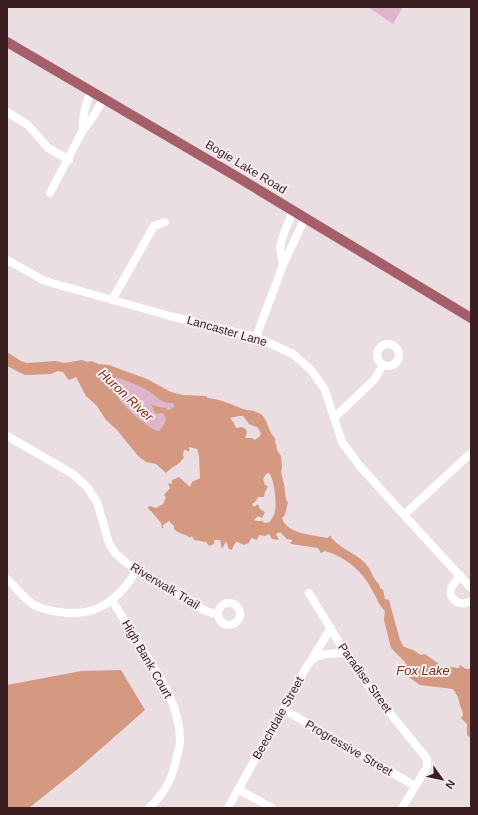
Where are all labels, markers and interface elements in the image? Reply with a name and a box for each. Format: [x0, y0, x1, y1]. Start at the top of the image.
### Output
street label: Bogie Lake Road [203, 137, 289, 197]
street label: Lancaster Lane [185, 313, 269, 349]
water label: Huron River [96, 366, 157, 425]
street label: Riverwalk Trail [128, 560, 202, 612]
street label: High Bank Court [119, 617, 175, 701]
street label: Paradise Street [335, 640, 395, 716]
water label: Fox Lake [396, 663, 450, 678]
street label: Beechdale Street [250, 674, 307, 762]
street label: Progressive Street [303, 717, 396, 779]
north arrow [422, 759, 462, 799]
text: N [443, 778, 458, 791]

